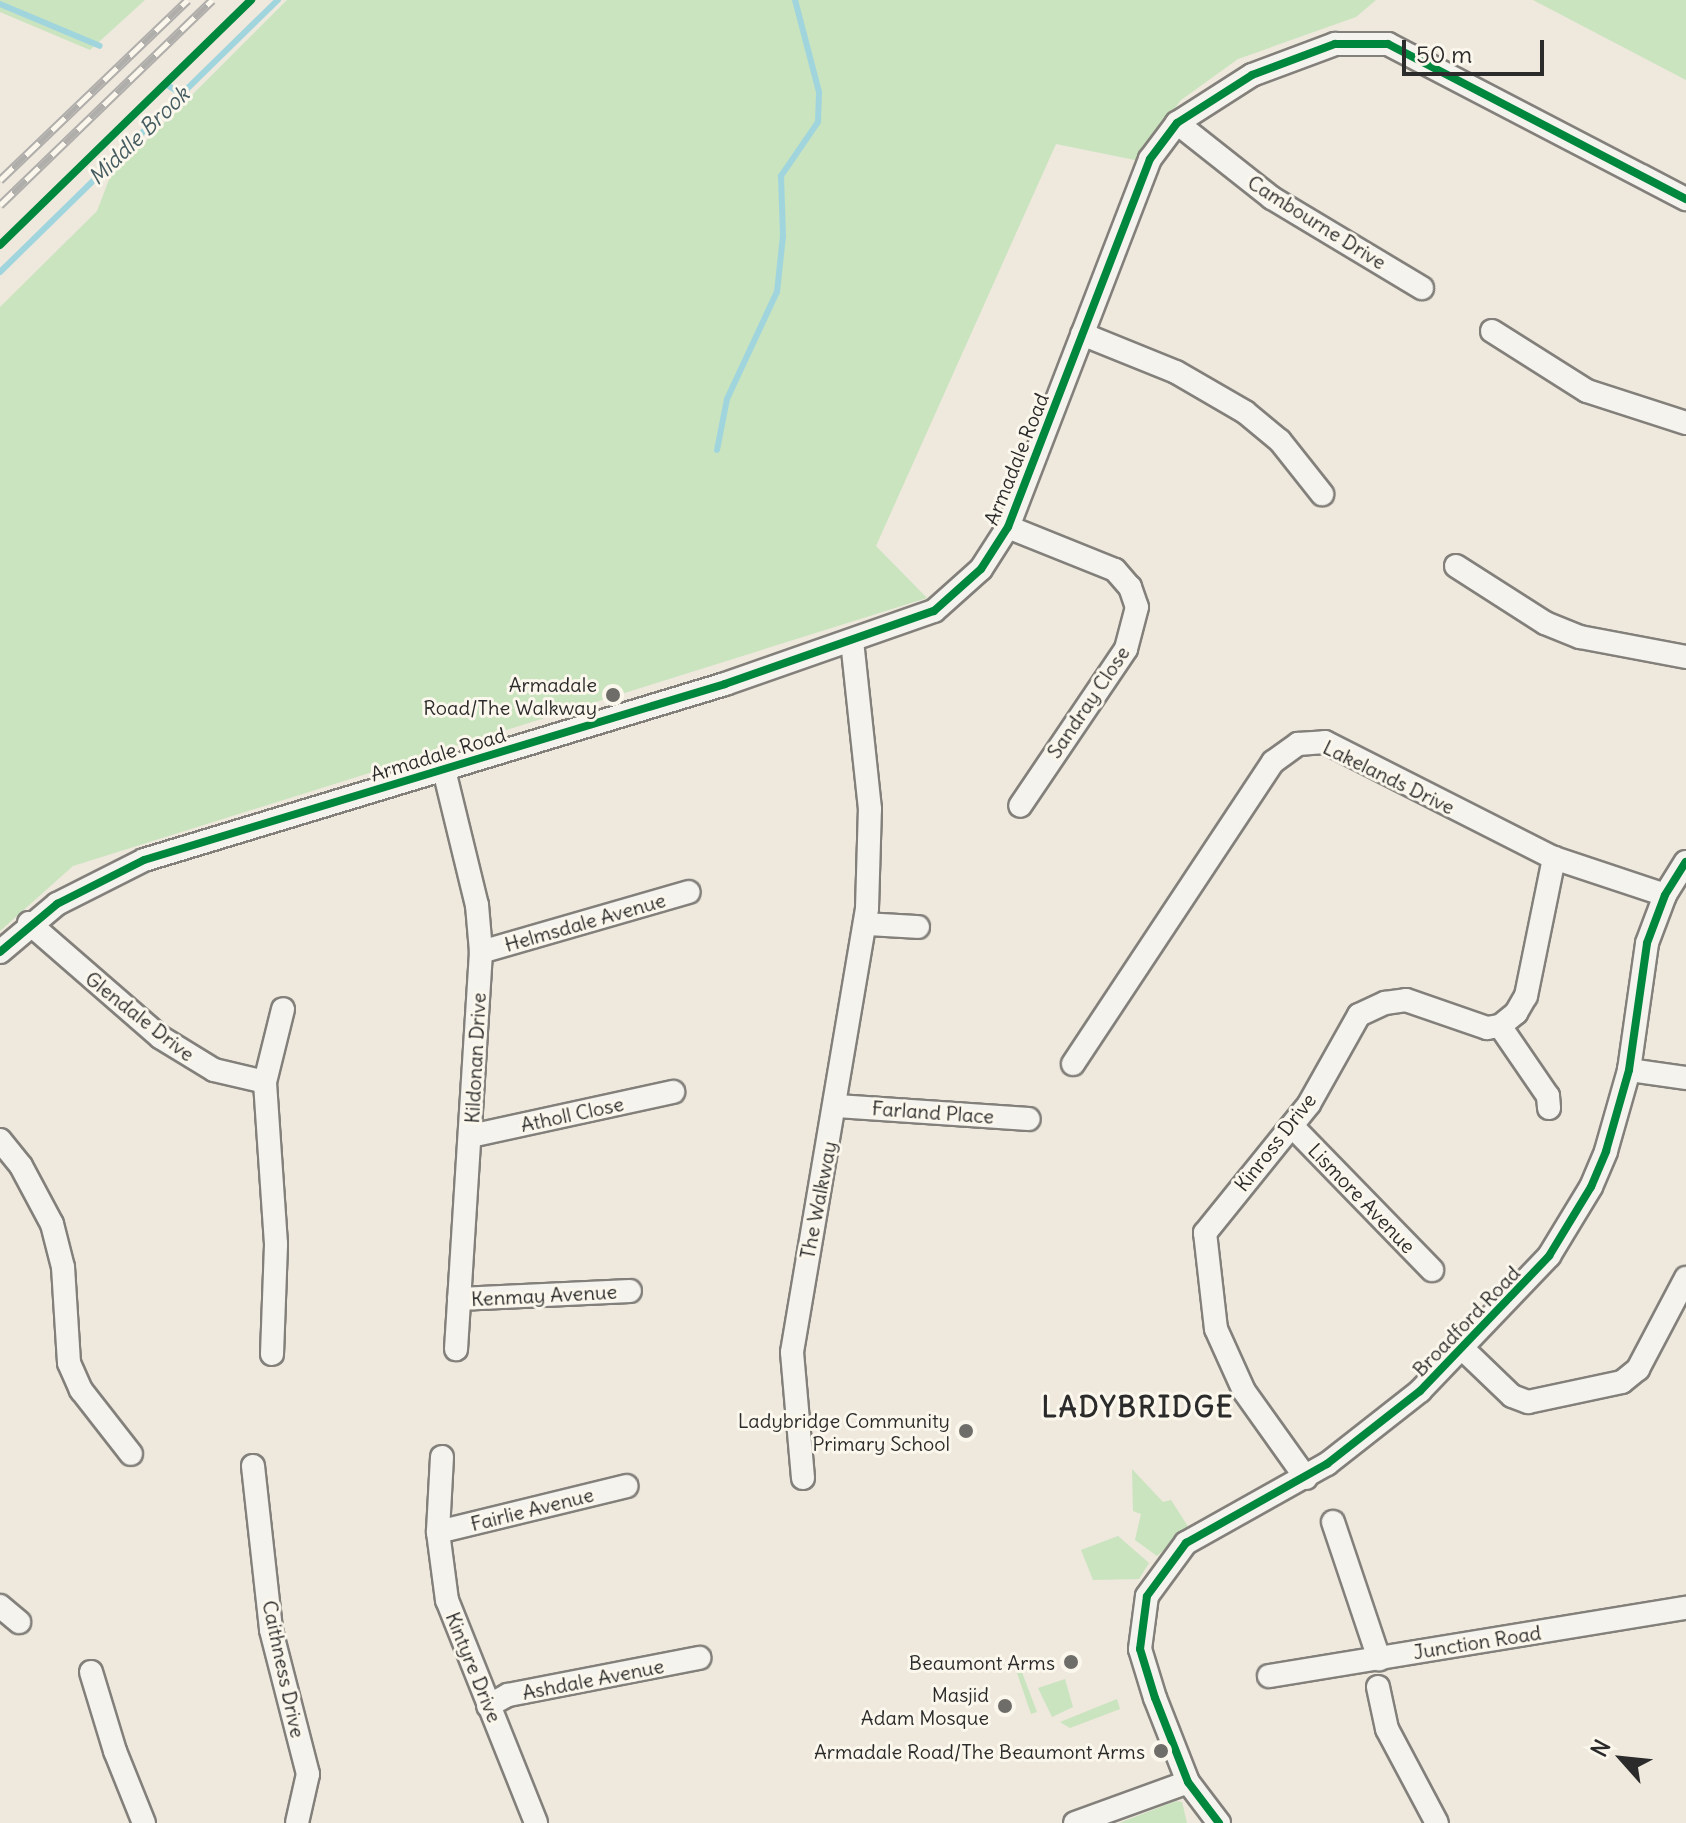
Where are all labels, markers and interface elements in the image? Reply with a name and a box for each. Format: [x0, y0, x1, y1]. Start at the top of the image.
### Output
scale bar [1406, 24, 1548, 74]
text: 50 m [1416, 39, 1472, 69]
water label: Middle Brook [83, 81, 195, 191]
street label: Cambourne Drive [1243, 170, 1391, 274]
street label: Armadale Road [979, 390, 1053, 528]
street label: Sandray Close [1042, 641, 1134, 763]
place label: Armadale Road/The Walkway [423, 672, 597, 719]
marker: Armadale Road/The Walkway [604, 686, 622, 704]
street label: Armadale Road [368, 722, 508, 786]
street label: Lakelands Drive [1319, 735, 1459, 819]
street label: Helmsdale Avenue [502, 888, 668, 956]
street label: Glendale Drive [81, 966, 199, 1066]
street label: Kildonan Drive [460, 992, 490, 1124]
street label: Kinross Drive [1229, 1088, 1321, 1196]
street label: Atholl Close [518, 1091, 626, 1137]
street label: Farland Place [871, 1096, 995, 1128]
street label: Lismore Avenue [1304, 1138, 1420, 1258]
street label: The Walkway [795, 1139, 841, 1261]
street label: Broadford Road [1407, 1261, 1525, 1381]
street label: Kenmay Avenue [470, 1279, 618, 1311]
district label: LADYBRIDGE [1042, 1390, 1234, 1424]
place label: Ladybridge Community Primary School [738, 1408, 950, 1455]
marker: Ladybridge Community Primary School [957, 1422, 975, 1440]
street label: Fairlie Avenue [468, 1482, 596, 1536]
street label: Caithness Drive [258, 1598, 310, 1740]
street label: Kintyre Drive [441, 1608, 507, 1726]
street label: Junction Road [1411, 1620, 1543, 1664]
place label: Beaumont Arms [909, 1650, 1055, 1674]
marker: Beaumont Arms [1062, 1653, 1080, 1671]
street label: Ashdale Avenue [520, 1654, 666, 1704]
place label: Masjid Adam Mosque [861, 1682, 989, 1729]
marker: Masjid Adam Mosque [996, 1697, 1014, 1715]
north arrow [1582, 1719, 1662, 1799]
text: N [1585, 1735, 1617, 1761]
place label: Armadale Road/The Beaumont Arms [814, 1739, 1145, 1763]
marker: Armadale Road/The Beaumont Arms [1152, 1742, 1170, 1760]

